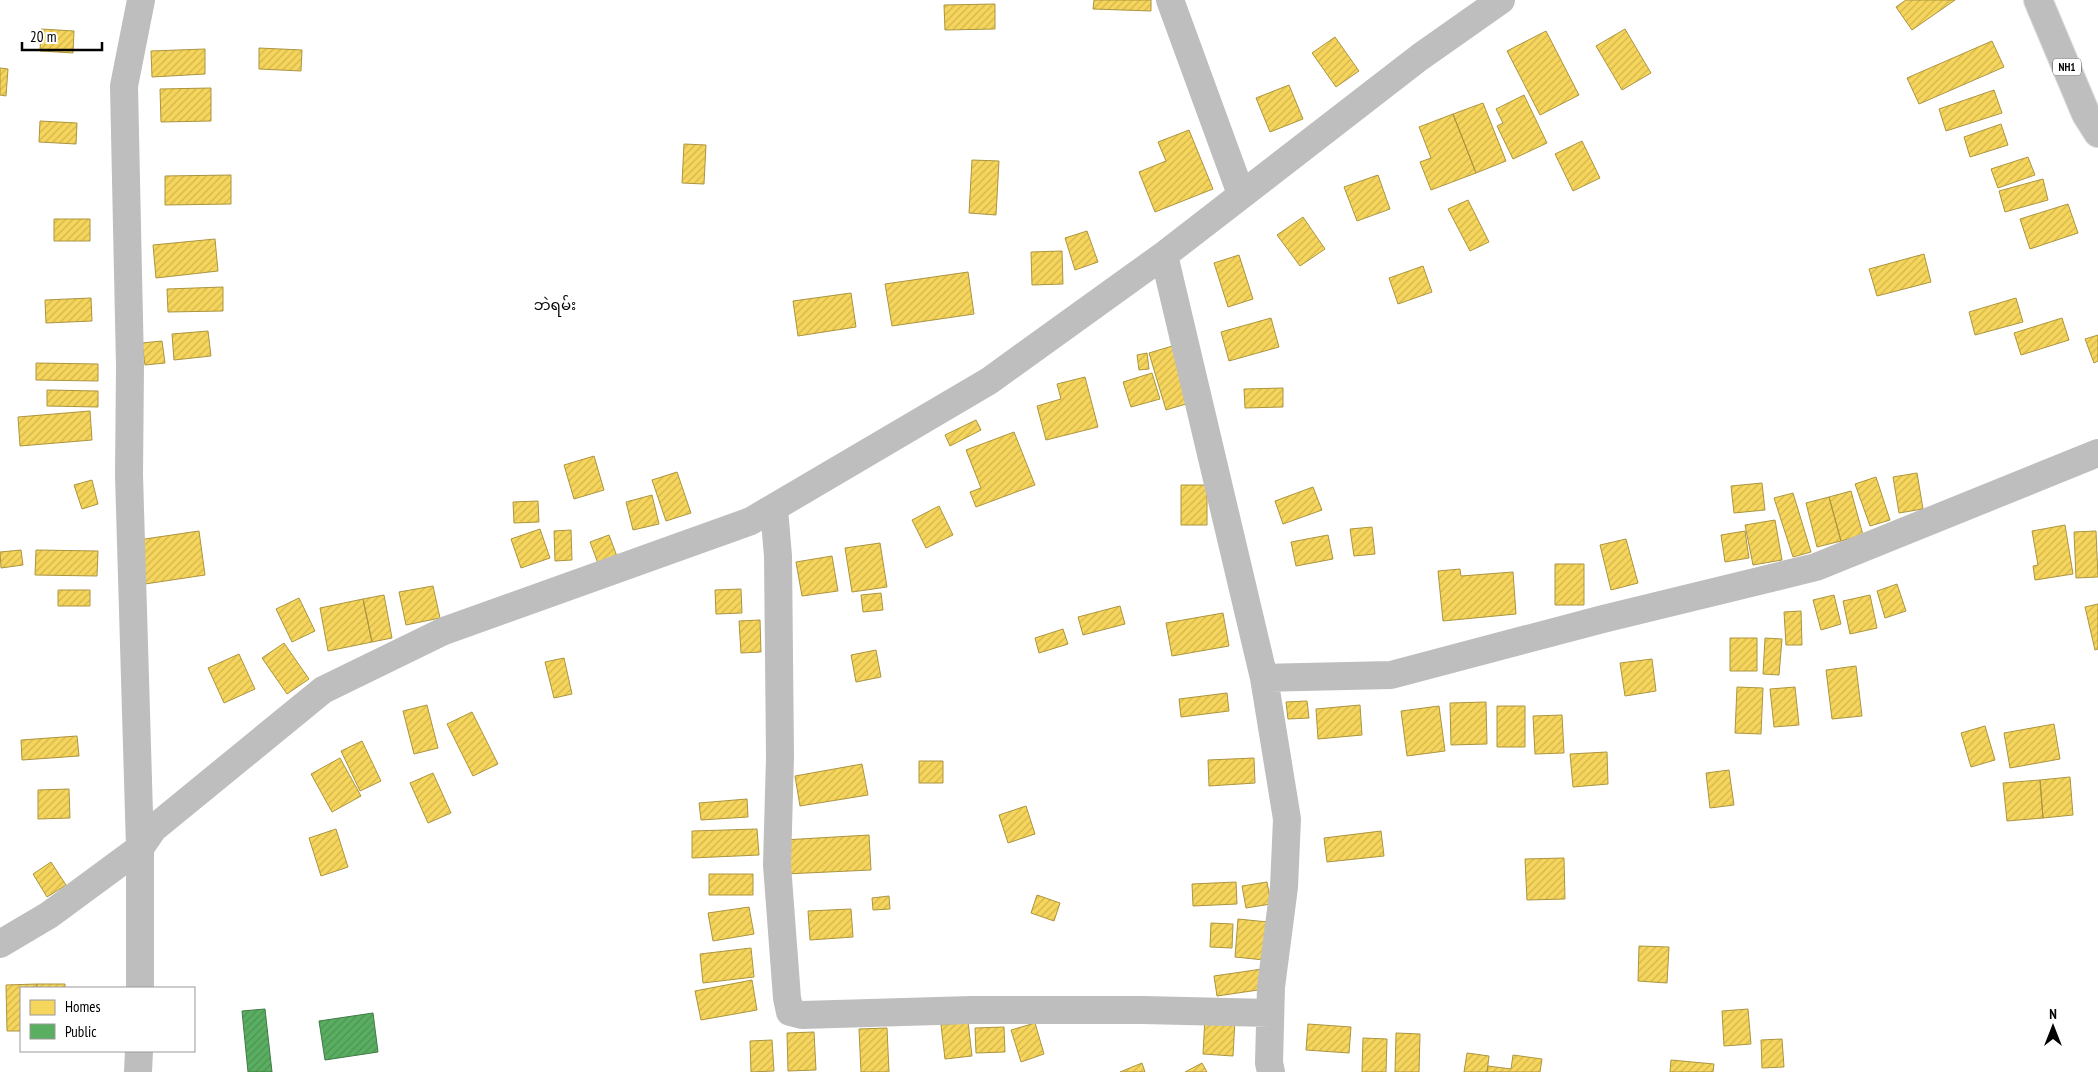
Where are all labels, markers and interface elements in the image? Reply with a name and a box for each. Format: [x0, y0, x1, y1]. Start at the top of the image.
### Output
scale bar [22, 20, 102, 52]
text: 20 m [30, 27, 56, 46]
road number: NH1 [2053, 58, 2081, 76]
district label: ဘဲရမ်း [534, 295, 576, 317]
legend [20, 987, 195, 1052]
text: Homes [65, 997, 101, 1016]
north arrow [2028, 1002, 2078, 1052]
text: N [2049, 1005, 2057, 1023]
text: Public [65, 1022, 97, 1041]

